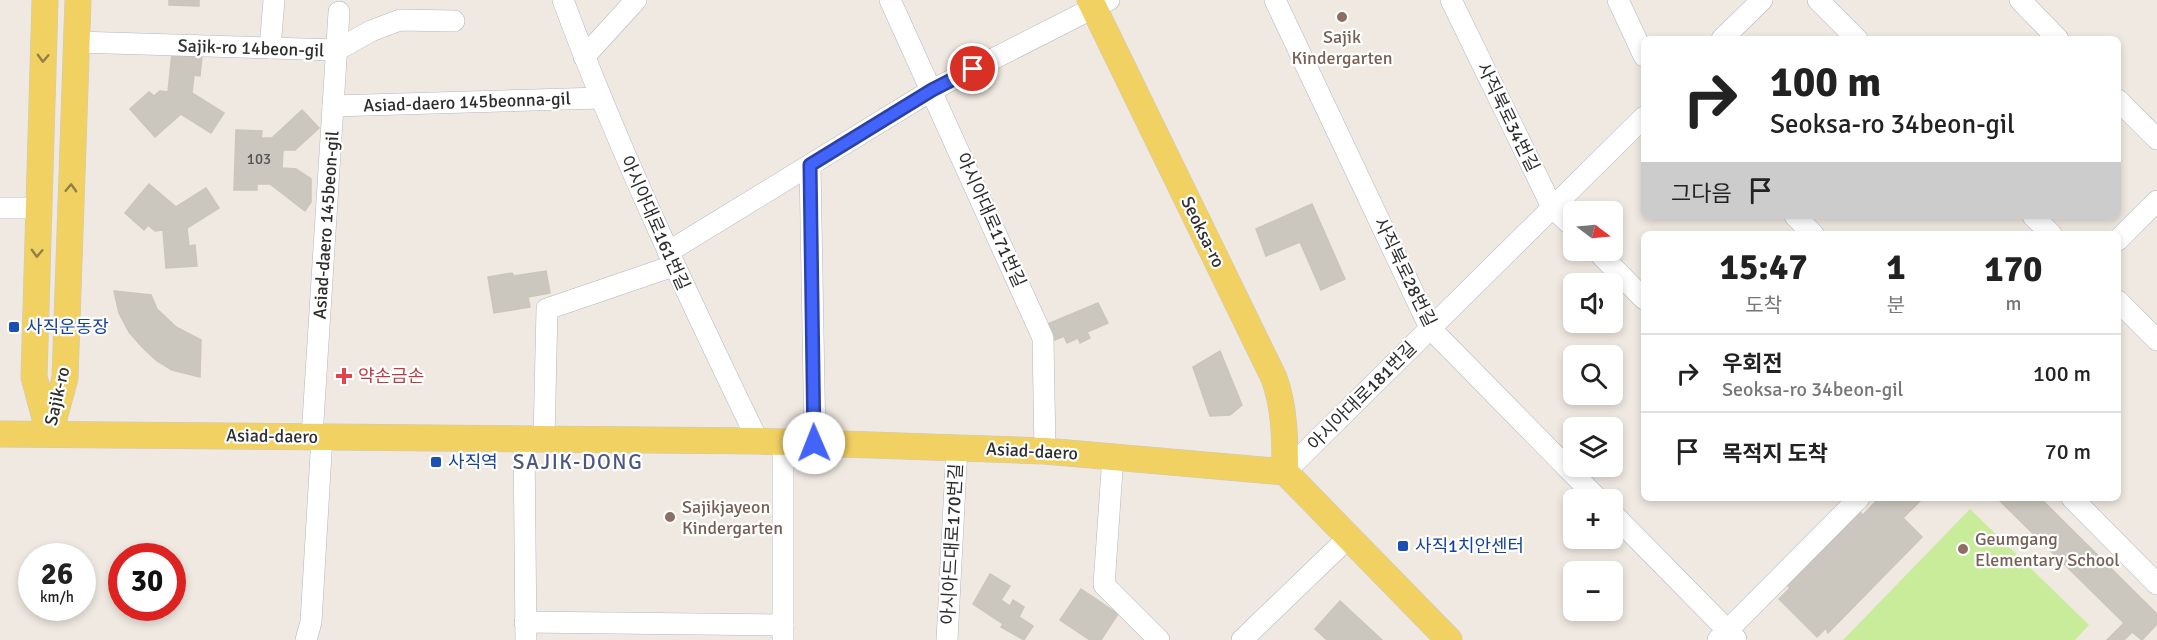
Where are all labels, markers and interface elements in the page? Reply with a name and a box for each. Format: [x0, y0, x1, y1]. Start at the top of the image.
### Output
marker: Sajik Kindergarten [1335, 10, 1349, 24]
place label: Sajik Kindergarten [1291, 26, 1393, 69]
street label: Sajik-ro 14beon-gil [177, 34, 325, 62]
pin [947, 43, 998, 94]
icon: arrive [956, 52, 989, 85]
one-way arrow [37, 54, 49, 63]
text: 100 m [1770, 57, 1881, 108]
street label: 사직북로34번길 [1472, 59, 1544, 175]
icon: right [1671, 60, 1749, 138]
street label: Asiad-daero 145beonna-gil [363, 87, 571, 117]
text: Seoksa-ro 34beon-gil [1770, 108, 2015, 141]
street label: Asiad-daero 145beon-gil [308, 130, 344, 320]
street label: 아시아대로171번길 [951, 149, 1031, 291]
house number: 103 [247, 150, 271, 168]
street label: 아시아대로161번길 [615, 152, 695, 294]
icon: arrive [1744, 174, 1777, 207]
text: 그다음 [1671, 180, 1732, 207]
one-way arrow [65, 184, 78, 193]
street label: Seoksa-ro [1176, 193, 1230, 271]
north arrow [1563, 201, 1623, 261]
map controls [1563, 201, 1623, 621]
street label: 사직북로28번길 [1369, 214, 1441, 330]
text: 15:47 [1719, 245, 1808, 290]
text: 1 [1886, 245, 1906, 290]
text: 170 [1984, 247, 2043, 292]
one-way arrow [31, 249, 44, 258]
button: sound [1563, 273, 1623, 333]
text: m [2005, 291, 2021, 316]
text: 도착 [1745, 293, 1782, 318]
text: 분 [1887, 293, 1905, 318]
place label: 사직운동장 [26, 316, 109, 338]
marker: 사직운동장 [7, 320, 21, 334]
street label: 아시아대로181번길 [1303, 337, 1421, 455]
button: search [1563, 345, 1623, 405]
text: 우회전 [1722, 350, 1783, 377]
icon: right [1671, 357, 1704, 390]
text: 100 m [2033, 360, 2091, 387]
street label: Sajik-ro [40, 364, 74, 428]
place label: 약손금손 [358, 365, 424, 387]
marker: 약손금손 [335, 367, 353, 385]
text: Seoksa-ro 34beon-gil [1722, 377, 1903, 402]
position arrow [782, 411, 846, 475]
button: layers [1563, 417, 1623, 477]
street label: Asiad-daero [226, 424, 318, 448]
icon: arrive [1671, 435, 1704, 468]
street label: Asiad-daero [986, 438, 1078, 464]
text: 70 m [2045, 438, 2091, 465]
text: 목적지 도착 [1722, 440, 1828, 467]
district label: SAJIK-DONG [513, 449, 643, 475]
place label: 사직역 [448, 451, 498, 473]
marker: 사직역 [429, 455, 443, 469]
street label: 아시아드대로170번길 [937, 463, 967, 625]
button: + [1563, 489, 1623, 549]
place label: Sajikjayeon Kindergarten [682, 496, 783, 539]
marker: Sajikjayeon Kindergarten [663, 510, 677, 524]
place label: Geumgang Elementary School [1975, 528, 2120, 571]
place label: 사직1치안센터 [1415, 535, 1524, 557]
marker: 사직1치안센터 [1396, 539, 1410, 553]
marker: Geumgang Elementary School [1956, 542, 1970, 556]
speed limit sign: 30 [108, 543, 186, 621]
text: 26 [41, 556, 73, 593]
button: − [1563, 561, 1623, 621]
text: km/h [40, 588, 74, 606]

